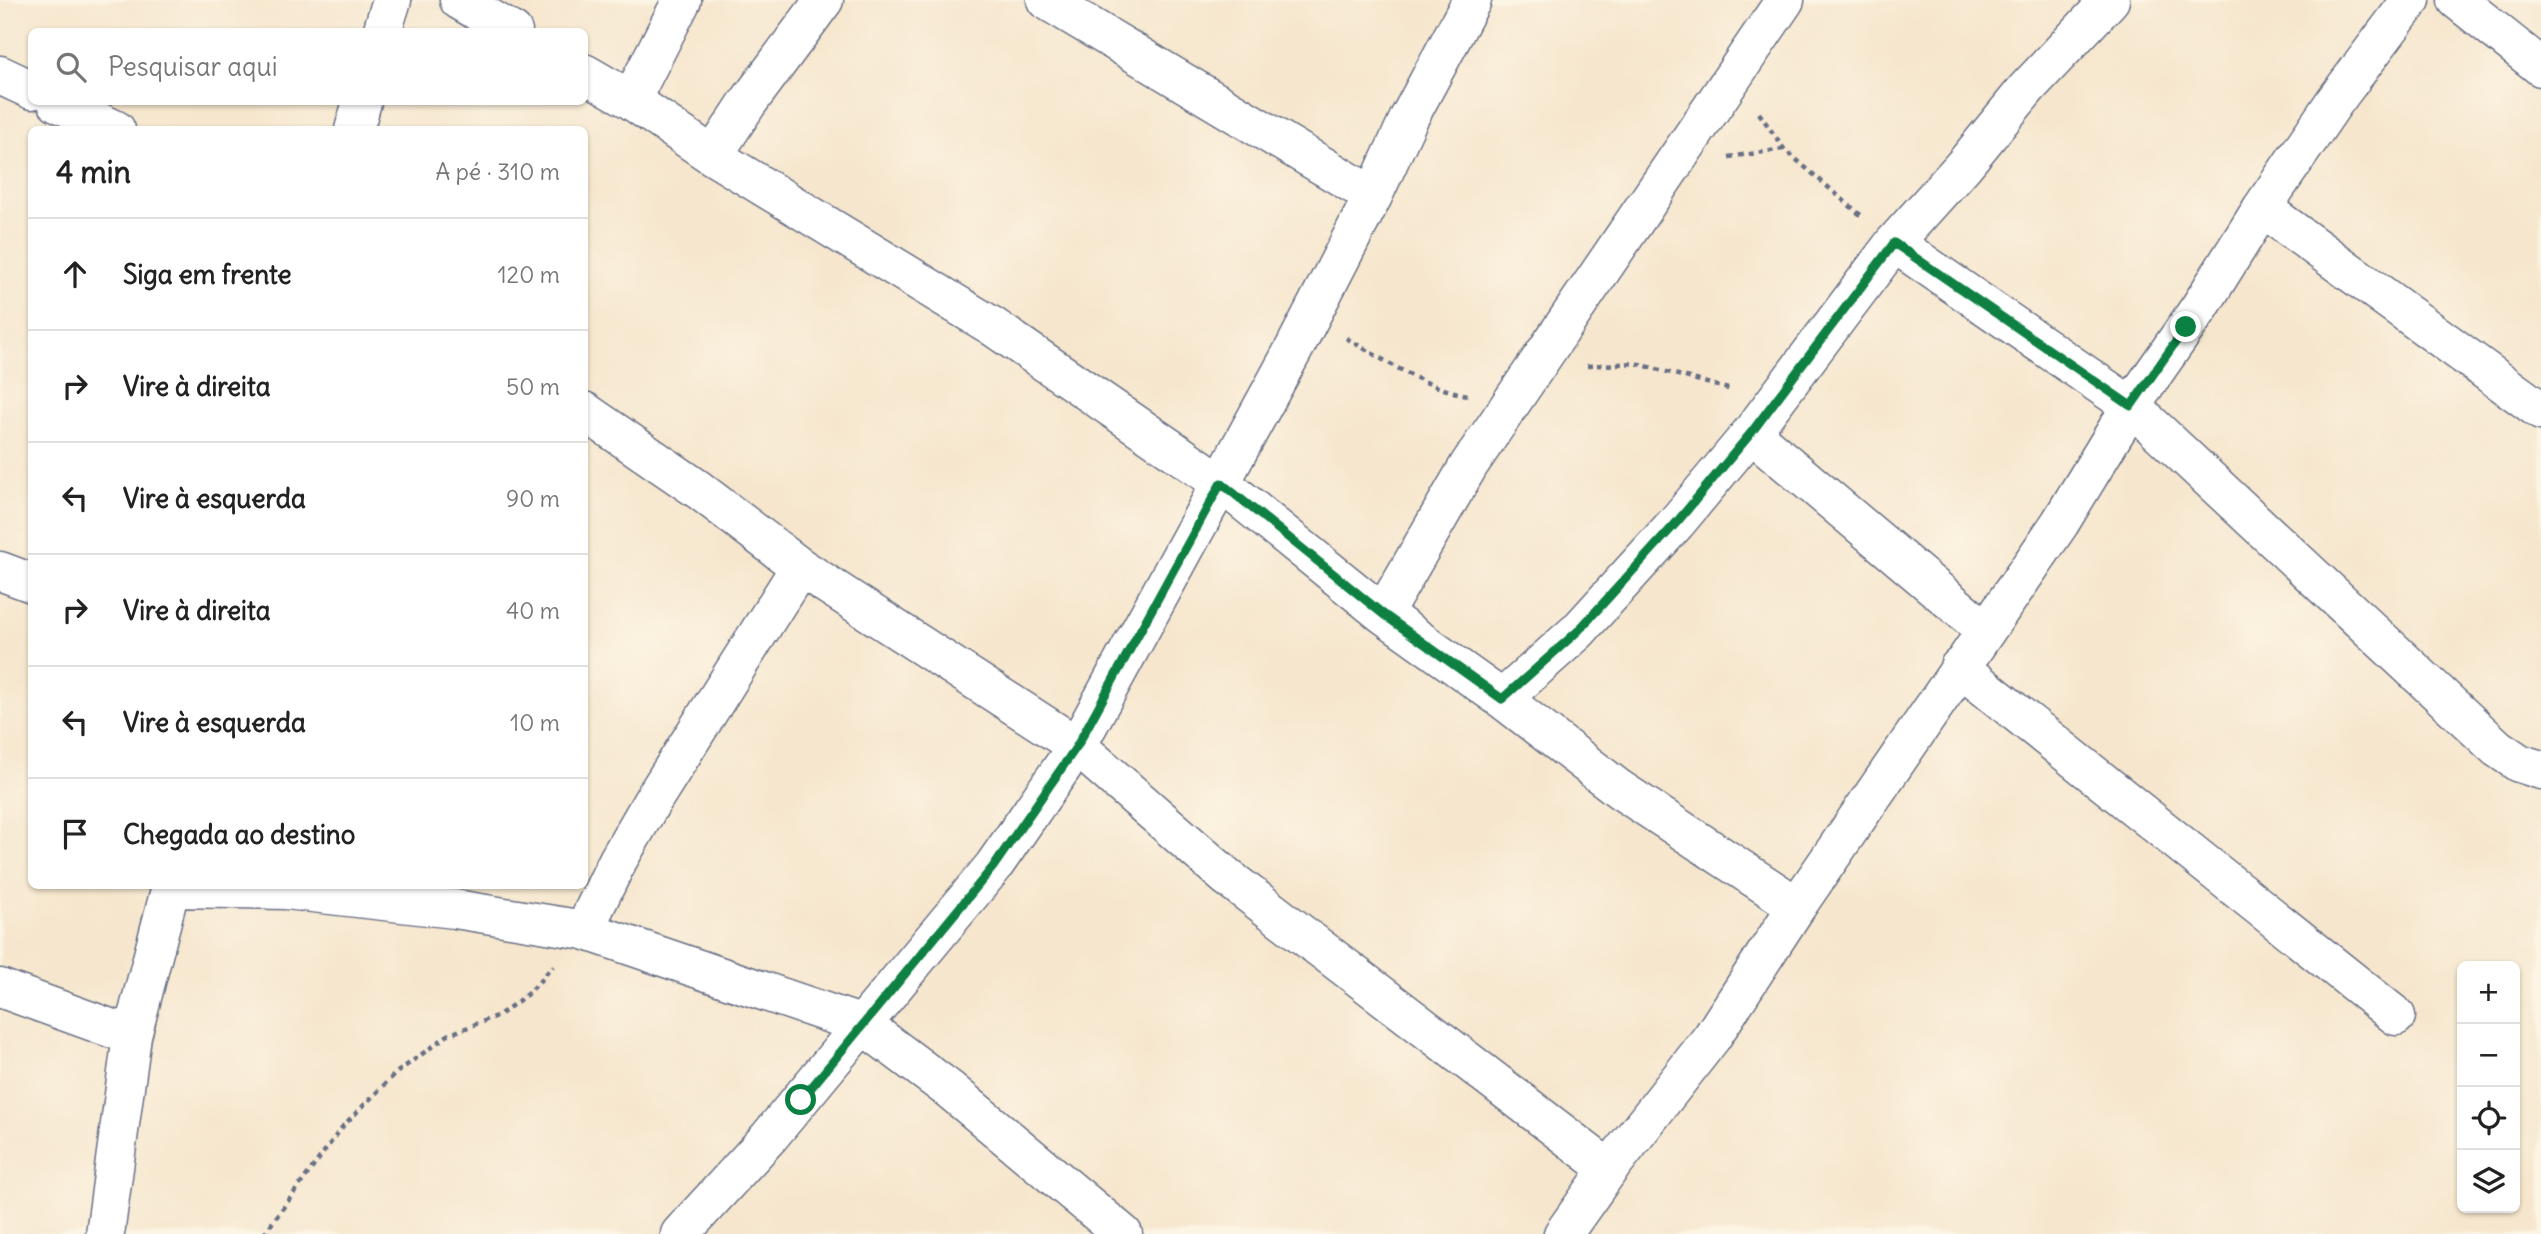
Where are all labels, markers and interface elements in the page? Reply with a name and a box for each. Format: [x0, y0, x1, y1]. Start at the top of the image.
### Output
search box [28, 28, 588, 105]
icon: search [52, 48, 90, 86]
text: Pesquisar aqui [108, 50, 277, 83]
text: 4 min [56, 153, 131, 191]
text: A pé · 310 m [435, 157, 560, 186]
icon: ahead [56, 255, 94, 293]
text: Siga em frente [123, 258, 291, 291]
text: 120 m [497, 260, 560, 289]
route end [2170, 311, 2201, 342]
icon: right [56, 367, 94, 405]
text: Vire à direita [123, 370, 271, 403]
text: 50 m [506, 372, 560, 401]
icon: left [56, 479, 94, 517]
text: Vire à esquerda [123, 482, 306, 515]
text: 90 m [506, 484, 560, 513]
icon: right [56, 591, 94, 629]
text: Vire à direita [123, 594, 271, 627]
text: 40 m [506, 596, 560, 625]
icon: left [56, 703, 94, 741]
text: Vire à esquerda [123, 706, 306, 739]
text: 10 m [510, 708, 560, 737]
icon: arrive [56, 815, 94, 853]
text: Chegada ao destino [123, 818, 355, 851]
map controls [2457, 961, 2520, 1213]
button: + [2457, 961, 2520, 1024]
button: − [2457, 1024, 2520, 1087]
route start [785, 1084, 816, 1115]
button: locate [2457, 1087, 2520, 1150]
button: layers [2457, 1150, 2520, 1213]

